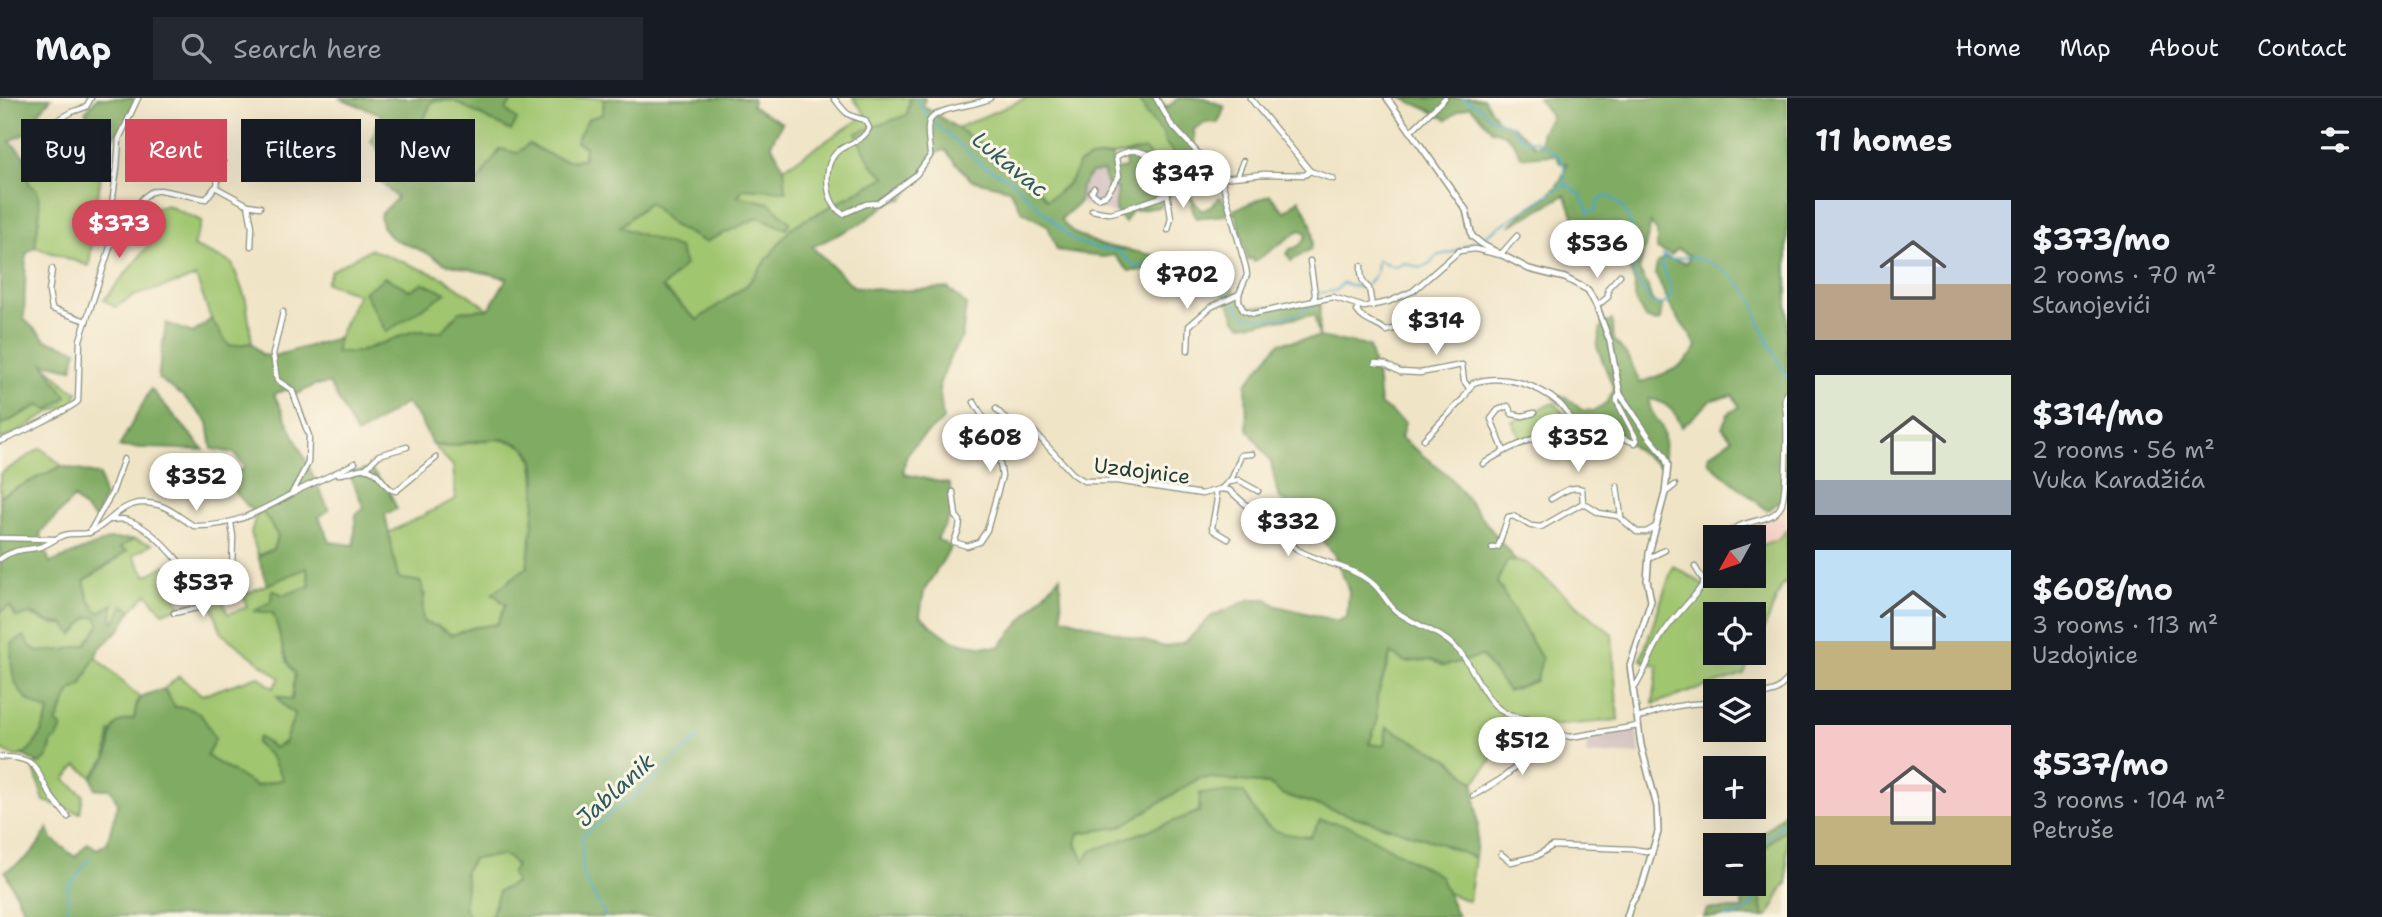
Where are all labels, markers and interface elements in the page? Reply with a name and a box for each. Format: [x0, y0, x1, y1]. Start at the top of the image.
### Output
search box [153, 17, 643, 80]
text: Map [35, 26, 111, 71]
icon: search [177, 29, 215, 67]
text: Search here [233, 31, 382, 66]
text: Home [1955, 32, 2021, 64]
text: Map [2059, 32, 2111, 64]
text: About [2149, 32, 2219, 64]
text: Contact [2257, 32, 2347, 64]
chip: Buy [21, 119, 111, 182]
chip: Rent [125, 119, 227, 182]
chip: Filters [241, 119, 361, 182]
chip: New [375, 119, 475, 182]
text: 11 homes [1815, 120, 1952, 161]
icon: filters [2316, 121, 2354, 159]
water label: Lukavac [966, 124, 1054, 204]
pin: $347 [1142, 150, 1224, 210]
text: $347 [1152, 158, 1214, 188]
pin: $373 [78, 200, 160, 260]
text: $373 [88, 208, 150, 238]
text: $373/mo [2032, 219, 2171, 260]
pin: $536 [1556, 220, 1638, 280]
text: $536 [1566, 228, 1628, 258]
icon: home [1871, 228, 1955, 312]
pin: $702 [1146, 252, 1228, 311]
text: $702 [1156, 259, 1218, 289]
text: 2 rooms · 70 m² [2032, 260, 2217, 290]
text: Stanojevići [2032, 290, 2151, 320]
pin: $314 [1395, 298, 1477, 357]
text: $314 [1408, 305, 1464, 335]
text: $314/mo [2032, 394, 2164, 435]
icon: home [1871, 403, 1955, 487]
pin: $608 [949, 414, 1031, 474]
pin: $352 [1537, 414, 1619, 474]
text: $608 [958, 422, 1022, 452]
text: $352 [1547, 422, 1609, 452]
text: 2 rooms · 56 m² [2032, 435, 2215, 465]
street label: Uzdojnice [1092, 451, 1192, 491]
pin: $352 [155, 454, 237, 513]
text: $352 [165, 461, 227, 491]
text: Vuka Karadžića [2032, 465, 2205, 495]
pin: $332 [1247, 498, 1329, 558]
text: $332 [1257, 506, 1319, 536]
north arrow [1703, 525, 1766, 588]
map controls [1703, 525, 1766, 896]
pin: $537 [162, 560, 244, 619]
text: $537 [172, 567, 234, 597]
text: $608/mo [2032, 569, 2173, 610]
icon: home [1871, 578, 1955, 662]
button: locate [1703, 602, 1766, 665]
text: 3 rooms · 113 m² [2032, 610, 2218, 640]
text: Uzdojnice [2032, 640, 2138, 670]
button: layers [1703, 679, 1766, 742]
pin: $512 [1481, 718, 1563, 777]
text: $512 [1494, 725, 1550, 755]
text: $537/mo [2032, 744, 2169, 785]
water label: Jablanik [569, 747, 661, 833]
icon: home [1871, 753, 1955, 837]
button: + [1703, 756, 1766, 819]
text: 3 rooms · 104 m² [2032, 785, 2225, 815]
text: Petruše [2032, 815, 2114, 845]
button: − [1703, 833, 1766, 896]

